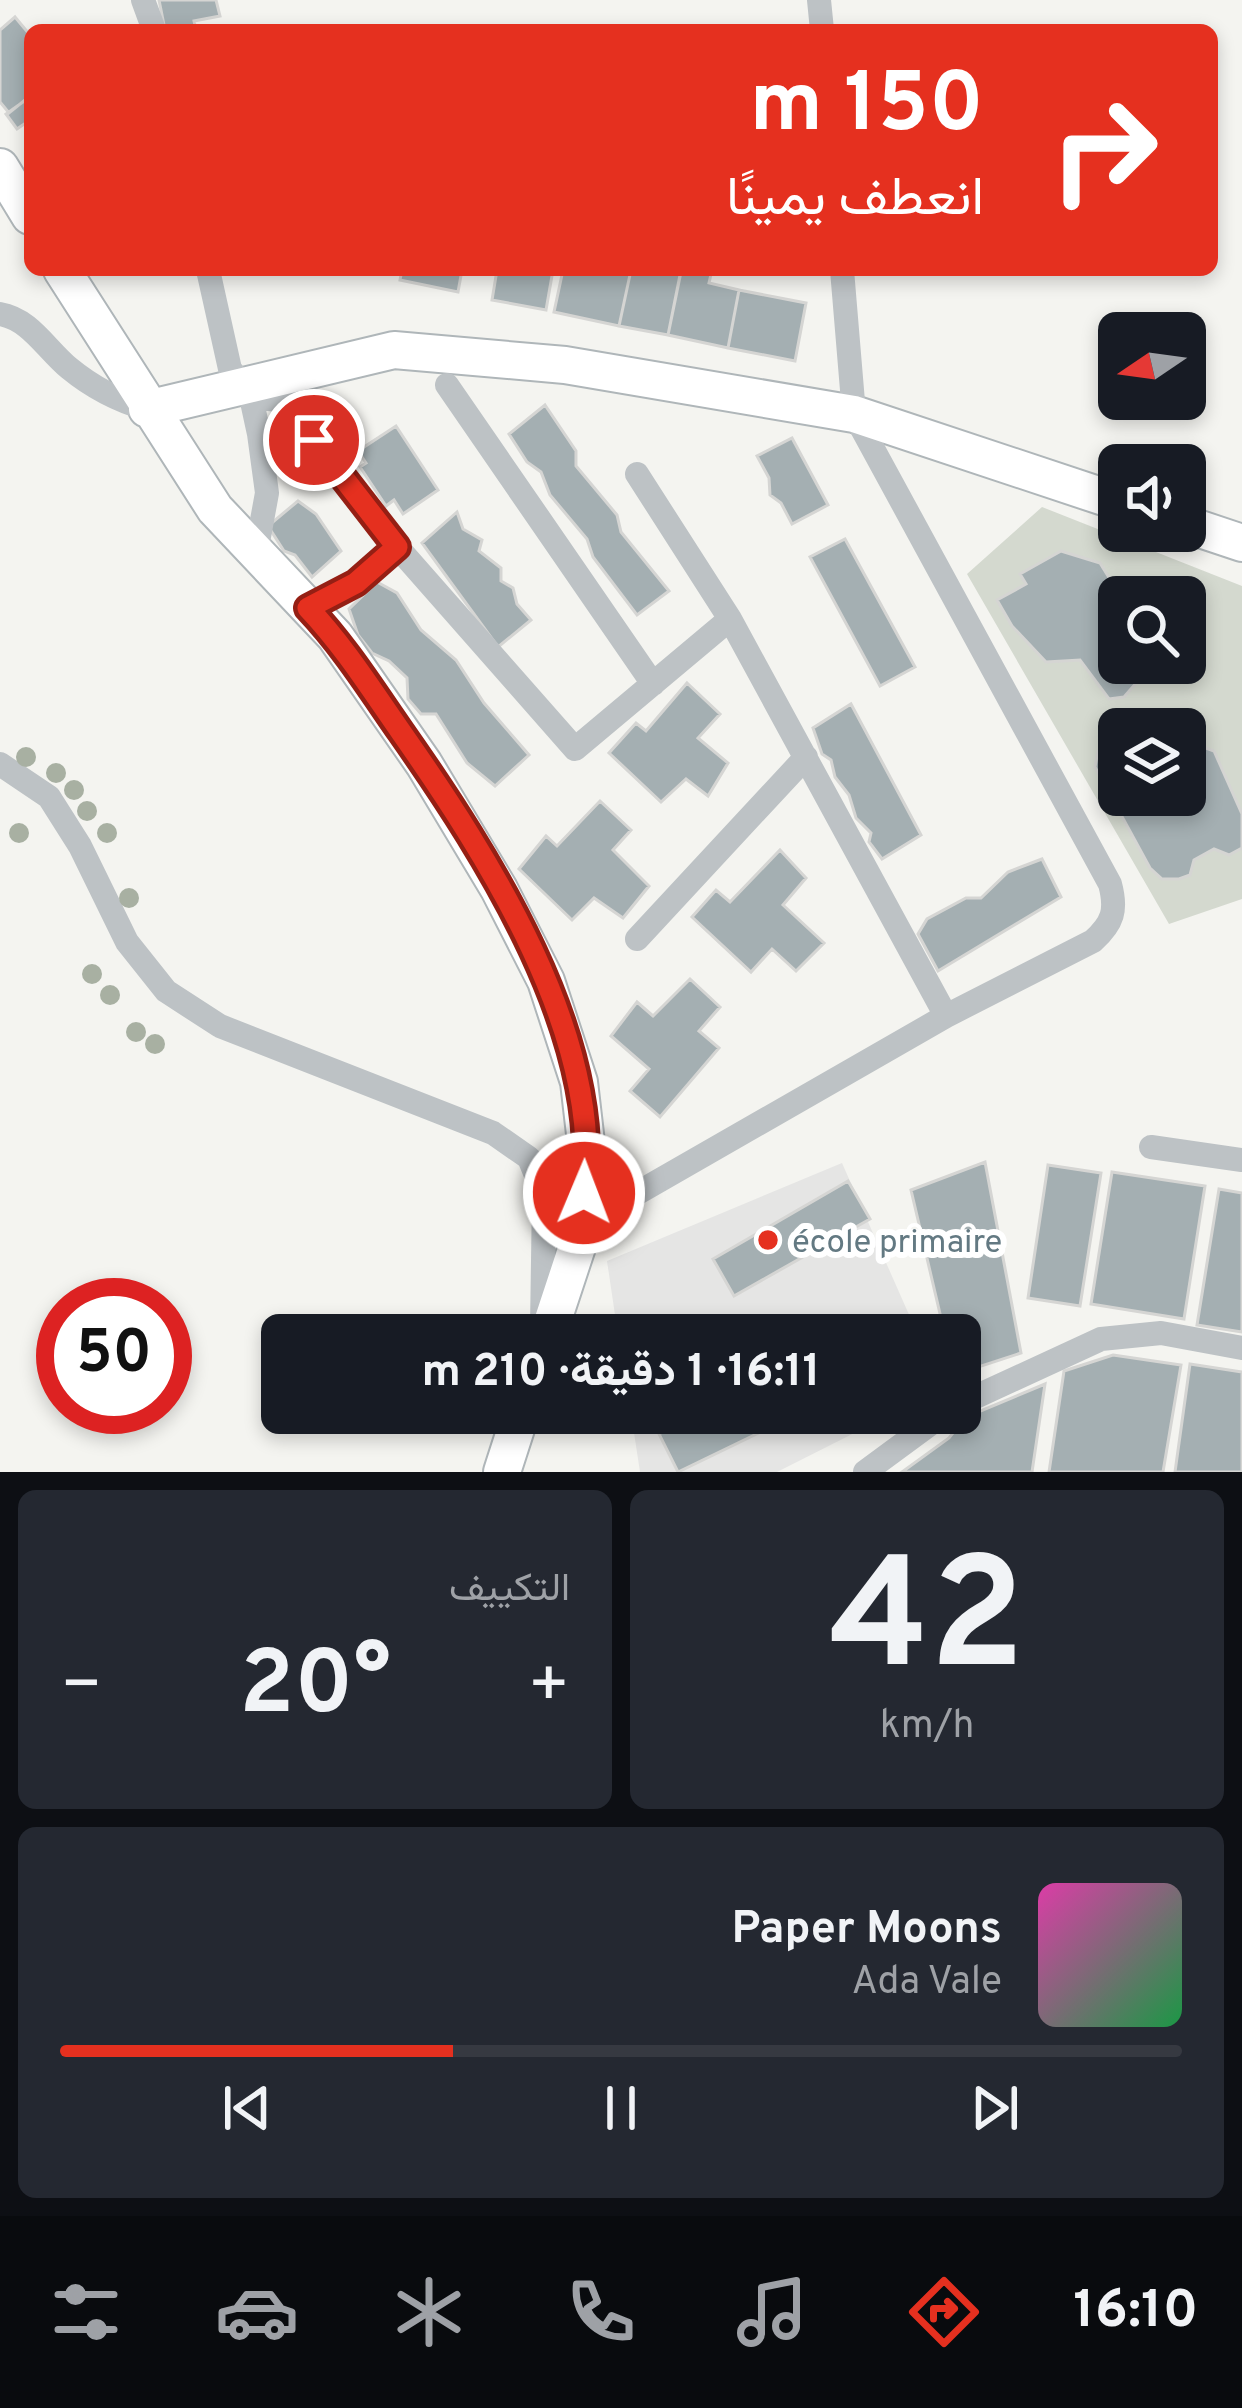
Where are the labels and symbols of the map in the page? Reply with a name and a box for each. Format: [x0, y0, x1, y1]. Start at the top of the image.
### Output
north arrow [1098, 312, 1206, 420]
pin [263, 389, 365, 491]
position arrow [521, 1130, 647, 1256]
place label: école primaire [792, 1223, 1002, 1265]
marker: école primaire [755, 1227, 781, 1253]
speed limit sign: 50 [36, 1278, 192, 1434]

